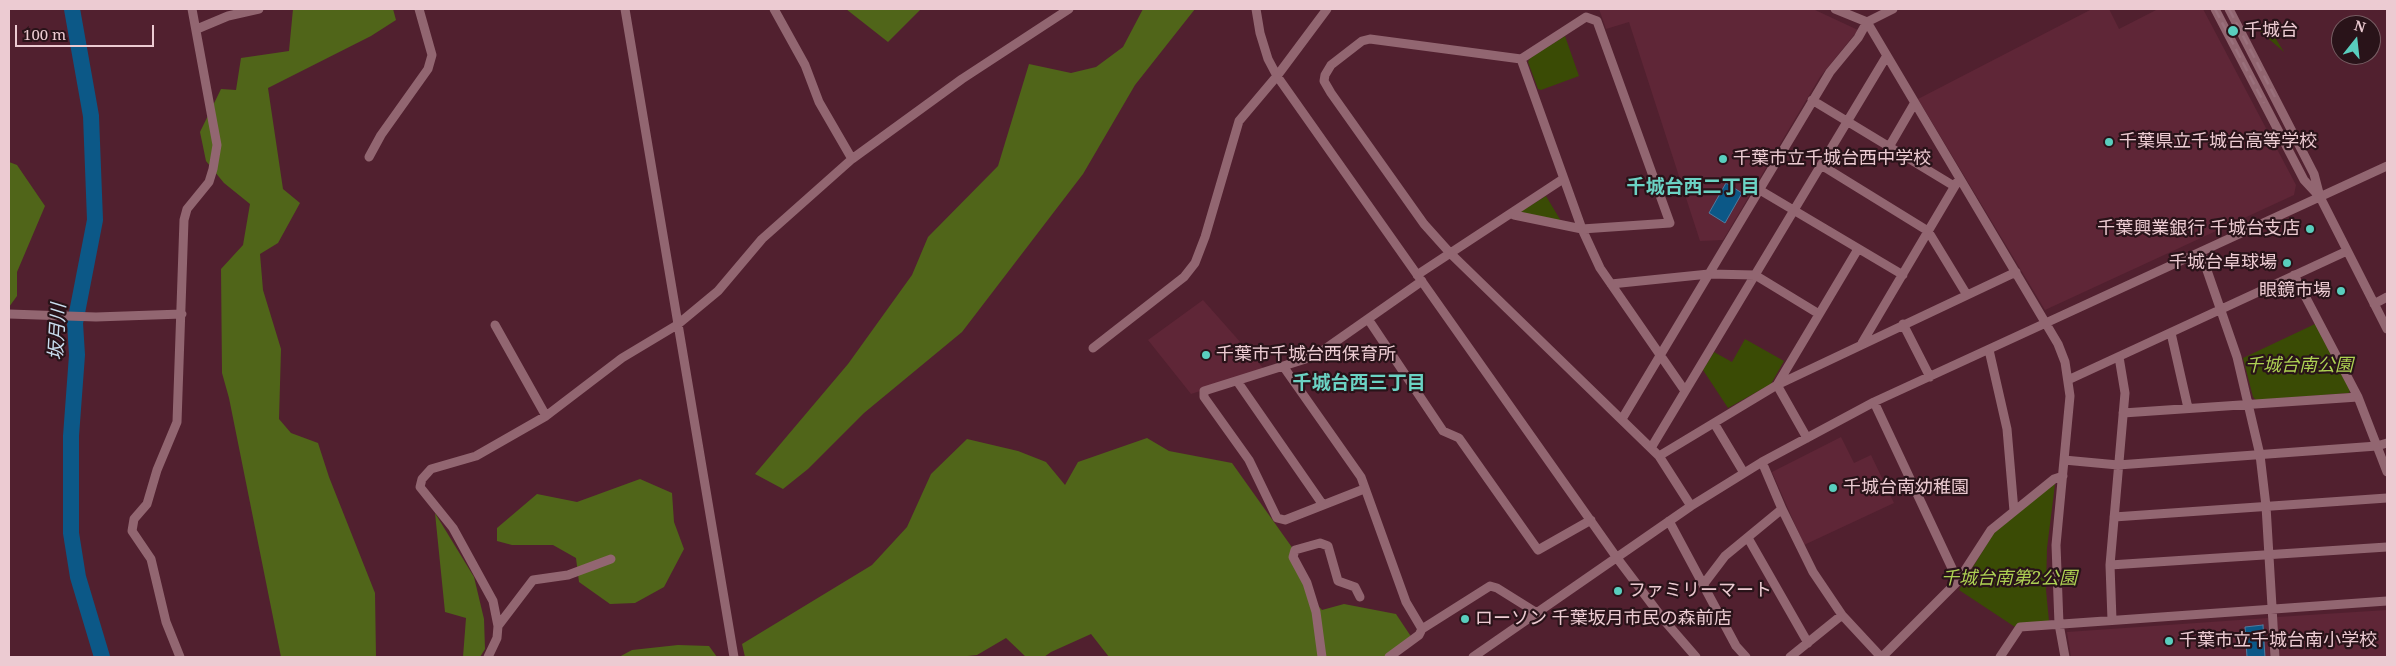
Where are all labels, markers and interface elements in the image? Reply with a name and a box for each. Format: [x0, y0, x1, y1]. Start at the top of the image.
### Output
scale bar [18, 15, 156, 47]
north arrow [2331, 15, 2381, 65]
text: N [2352, 15, 2368, 37]
place label: 千城台 [2244, 20, 2298, 42]
text: 100 m [23, 24, 66, 44]
marker: 千城台 [2226, 24, 2240, 38]
place label: 千葉県立千城台高等学校 [2119, 131, 2317, 153]
marker: 千葉県立千城台高等学校 [2103, 136, 2115, 148]
place label: 千葉市立千城台西中学校 [1733, 148, 1931, 170]
marker: 千葉市立千城台西中学校 [1717, 153, 1729, 165]
district label: 千城台西二丁目 [1627, 177, 1759, 199]
place label: 千葉興業銀行 千城台支店 [2097, 218, 2300, 240]
marker: 千葉興業銀行 千城台支店 [2304, 223, 2316, 235]
place label: 千城台卓球場 [2169, 252, 2277, 274]
marker: 千城台卓球場 [2281, 257, 2293, 269]
place label: 眼鏡市場 [2259, 280, 2331, 302]
marker: 眼鏡市場 [2335, 285, 2347, 297]
water label: 坂月川 [45, 303, 71, 361]
place label: 千葉市千城台西保育所 [1216, 344, 1396, 366]
marker: 千葉市千城台西保育所 [1200, 349, 1212, 361]
park label: 千城台南公園 [2245, 355, 2353, 377]
district label: 千城台西三丁目 [1293, 373, 1425, 395]
place label: 千城台南幼稚園 [1843, 477, 1969, 499]
marker: 千城台南幼稚園 [1827, 482, 1839, 494]
park label: 千城台南第2公園 [1941, 568, 2077, 590]
place label: ファミリーマート [1628, 580, 1772, 602]
marker: ファミリーマート [1612, 585, 1624, 597]
place label: ローソン 千葉坂月市民の森前店 [1475, 608, 1732, 630]
marker: ローソン 千葉坂月市民の森前店 [1459, 613, 1471, 625]
place label: 千葉市立千城台南小学校 [2179, 630, 2377, 652]
marker: 千葉市立千城台南小学校 [2163, 635, 2175, 647]

